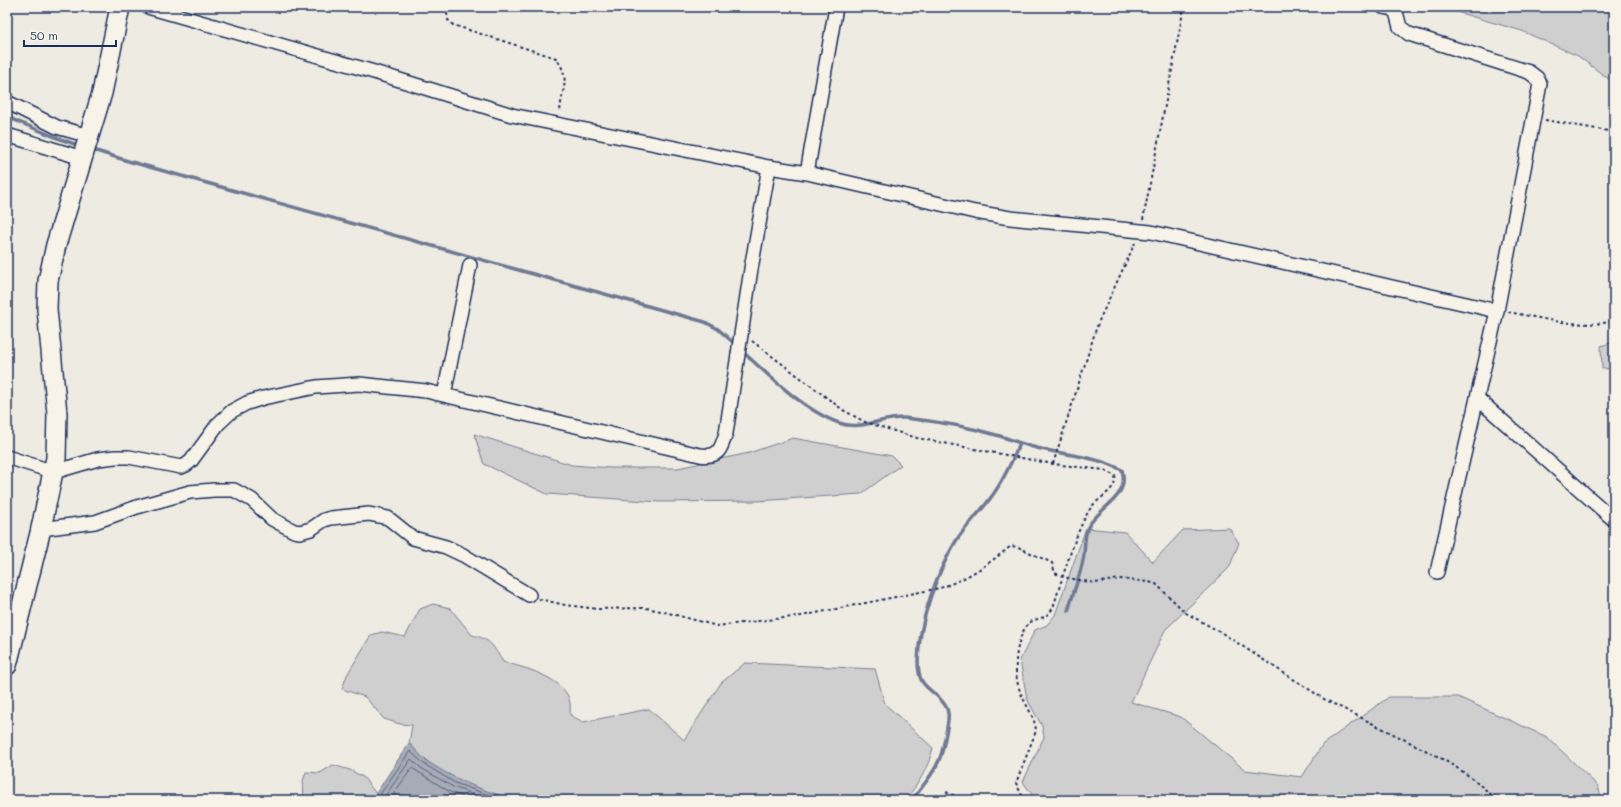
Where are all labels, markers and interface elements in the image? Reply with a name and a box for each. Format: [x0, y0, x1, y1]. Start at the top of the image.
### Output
scale bar [24, 22, 116, 48]
text: 50 m [30, 27, 58, 43]

